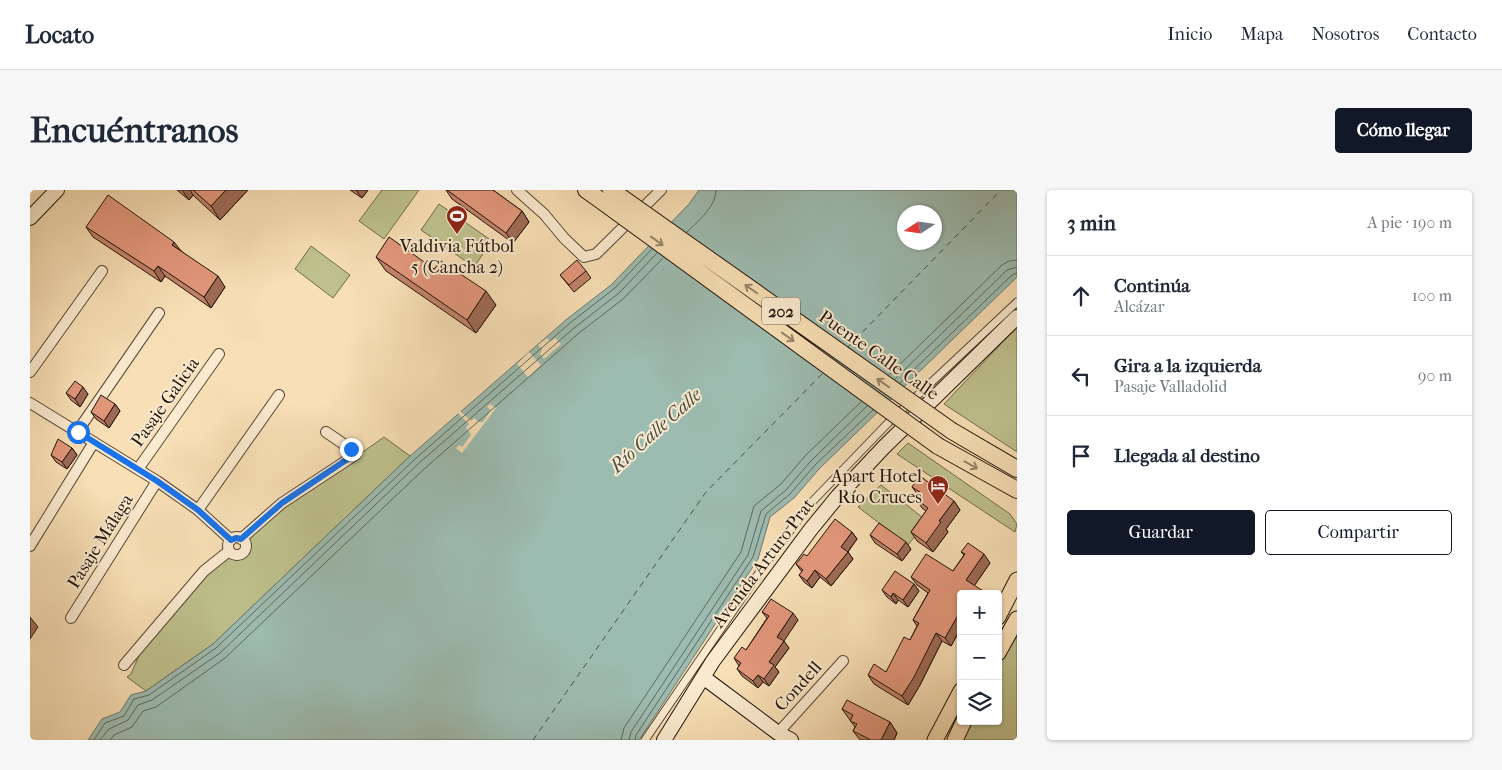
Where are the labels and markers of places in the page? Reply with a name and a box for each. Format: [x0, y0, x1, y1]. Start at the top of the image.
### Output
sports icon: Valdivia Fútbol 5 (Cancha 2) [445, 204, 469, 235]
place label: Valdivia Fútbol 5 (Cancha 2) [399, 236, 514, 278]
place label: Apart Hotel Río Cruces [830, 466, 922, 508]
hotel icon: Apart Hotel Río Cruces [926, 474, 950, 505]

